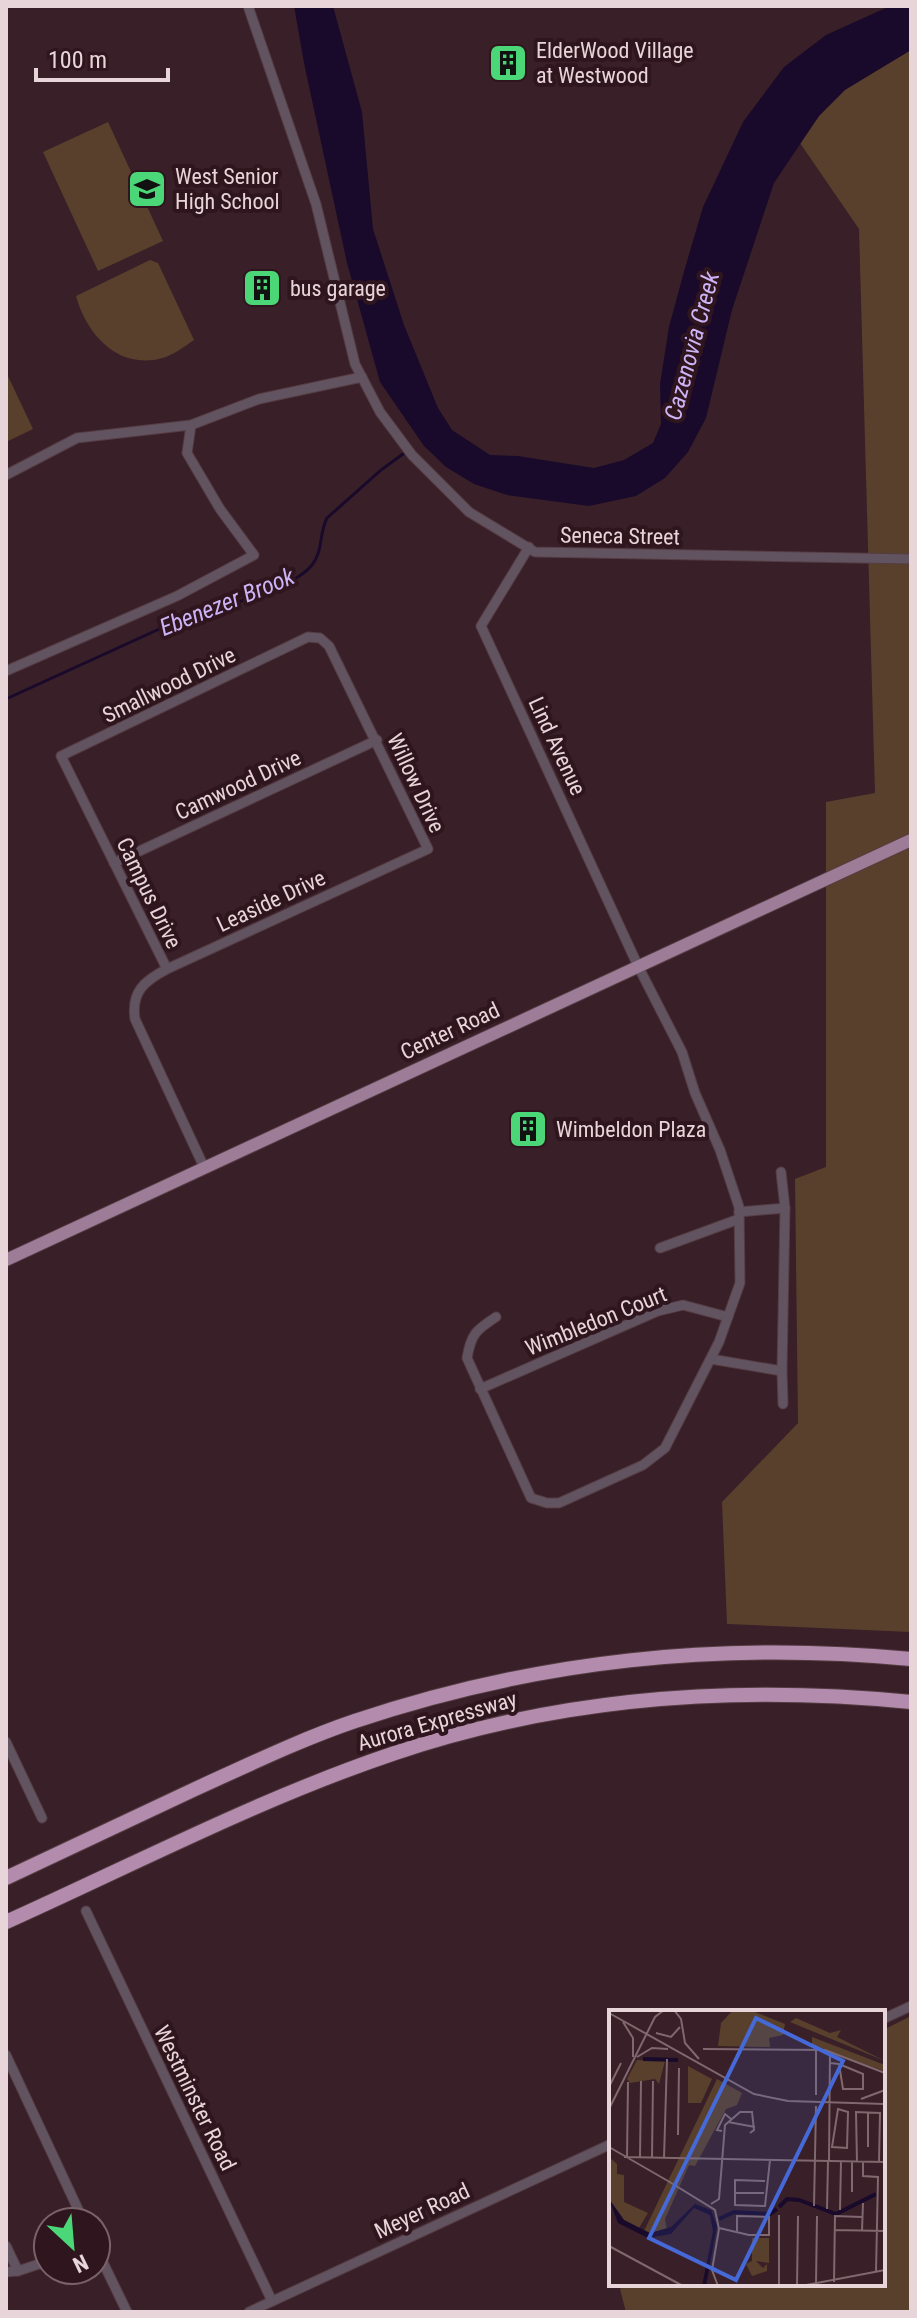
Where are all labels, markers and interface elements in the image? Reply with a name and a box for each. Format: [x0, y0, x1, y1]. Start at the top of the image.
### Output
scale bar [36, 32, 168, 82]
place label: ElderWood Village at Westwood [536, 38, 694, 88]
building icon: ElderWood Village at Westwood [487, 42, 529, 84]
text: 100 m [48, 46, 107, 74]
place label: West Senior High School [175, 164, 280, 214]
school or university icon: West Senior High School [126, 168, 168, 210]
building icon: bus garage [241, 267, 283, 309]
water label: Cazenovia Creek [659, 268, 725, 423]
place label: bus garage [290, 276, 386, 301]
street label: Seneca Street [560, 522, 680, 550]
water label: Ebenezer Brook [155, 562, 299, 642]
street label: Smallwood Drive [98, 642, 240, 728]
street label: Lind Avenue [523, 693, 591, 799]
street label: Willow Drive [382, 730, 450, 836]
street label: Camwood Drive [171, 745, 305, 825]
street label: Campus Drive [111, 834, 187, 952]
street label: Leaside Drive [213, 865, 329, 937]
street label: Center Road [397, 997, 503, 1065]
building icon: Wimbeldon Plaza [507, 1108, 549, 1150]
place label: Wimbeldon Plaza [556, 1117, 706, 1142]
street label: Wimbledon Court [522, 1281, 670, 1361]
street label: Aurora Expressway [354, 1686, 520, 1756]
inset map [609, 2010, 885, 2286]
street label: Westminster Road [149, 2021, 241, 2175]
street label: Meyer Road [370, 2178, 474, 2244]
north arrow [32, 2206, 112, 2286]
text: N [69, 2249, 92, 2278]

